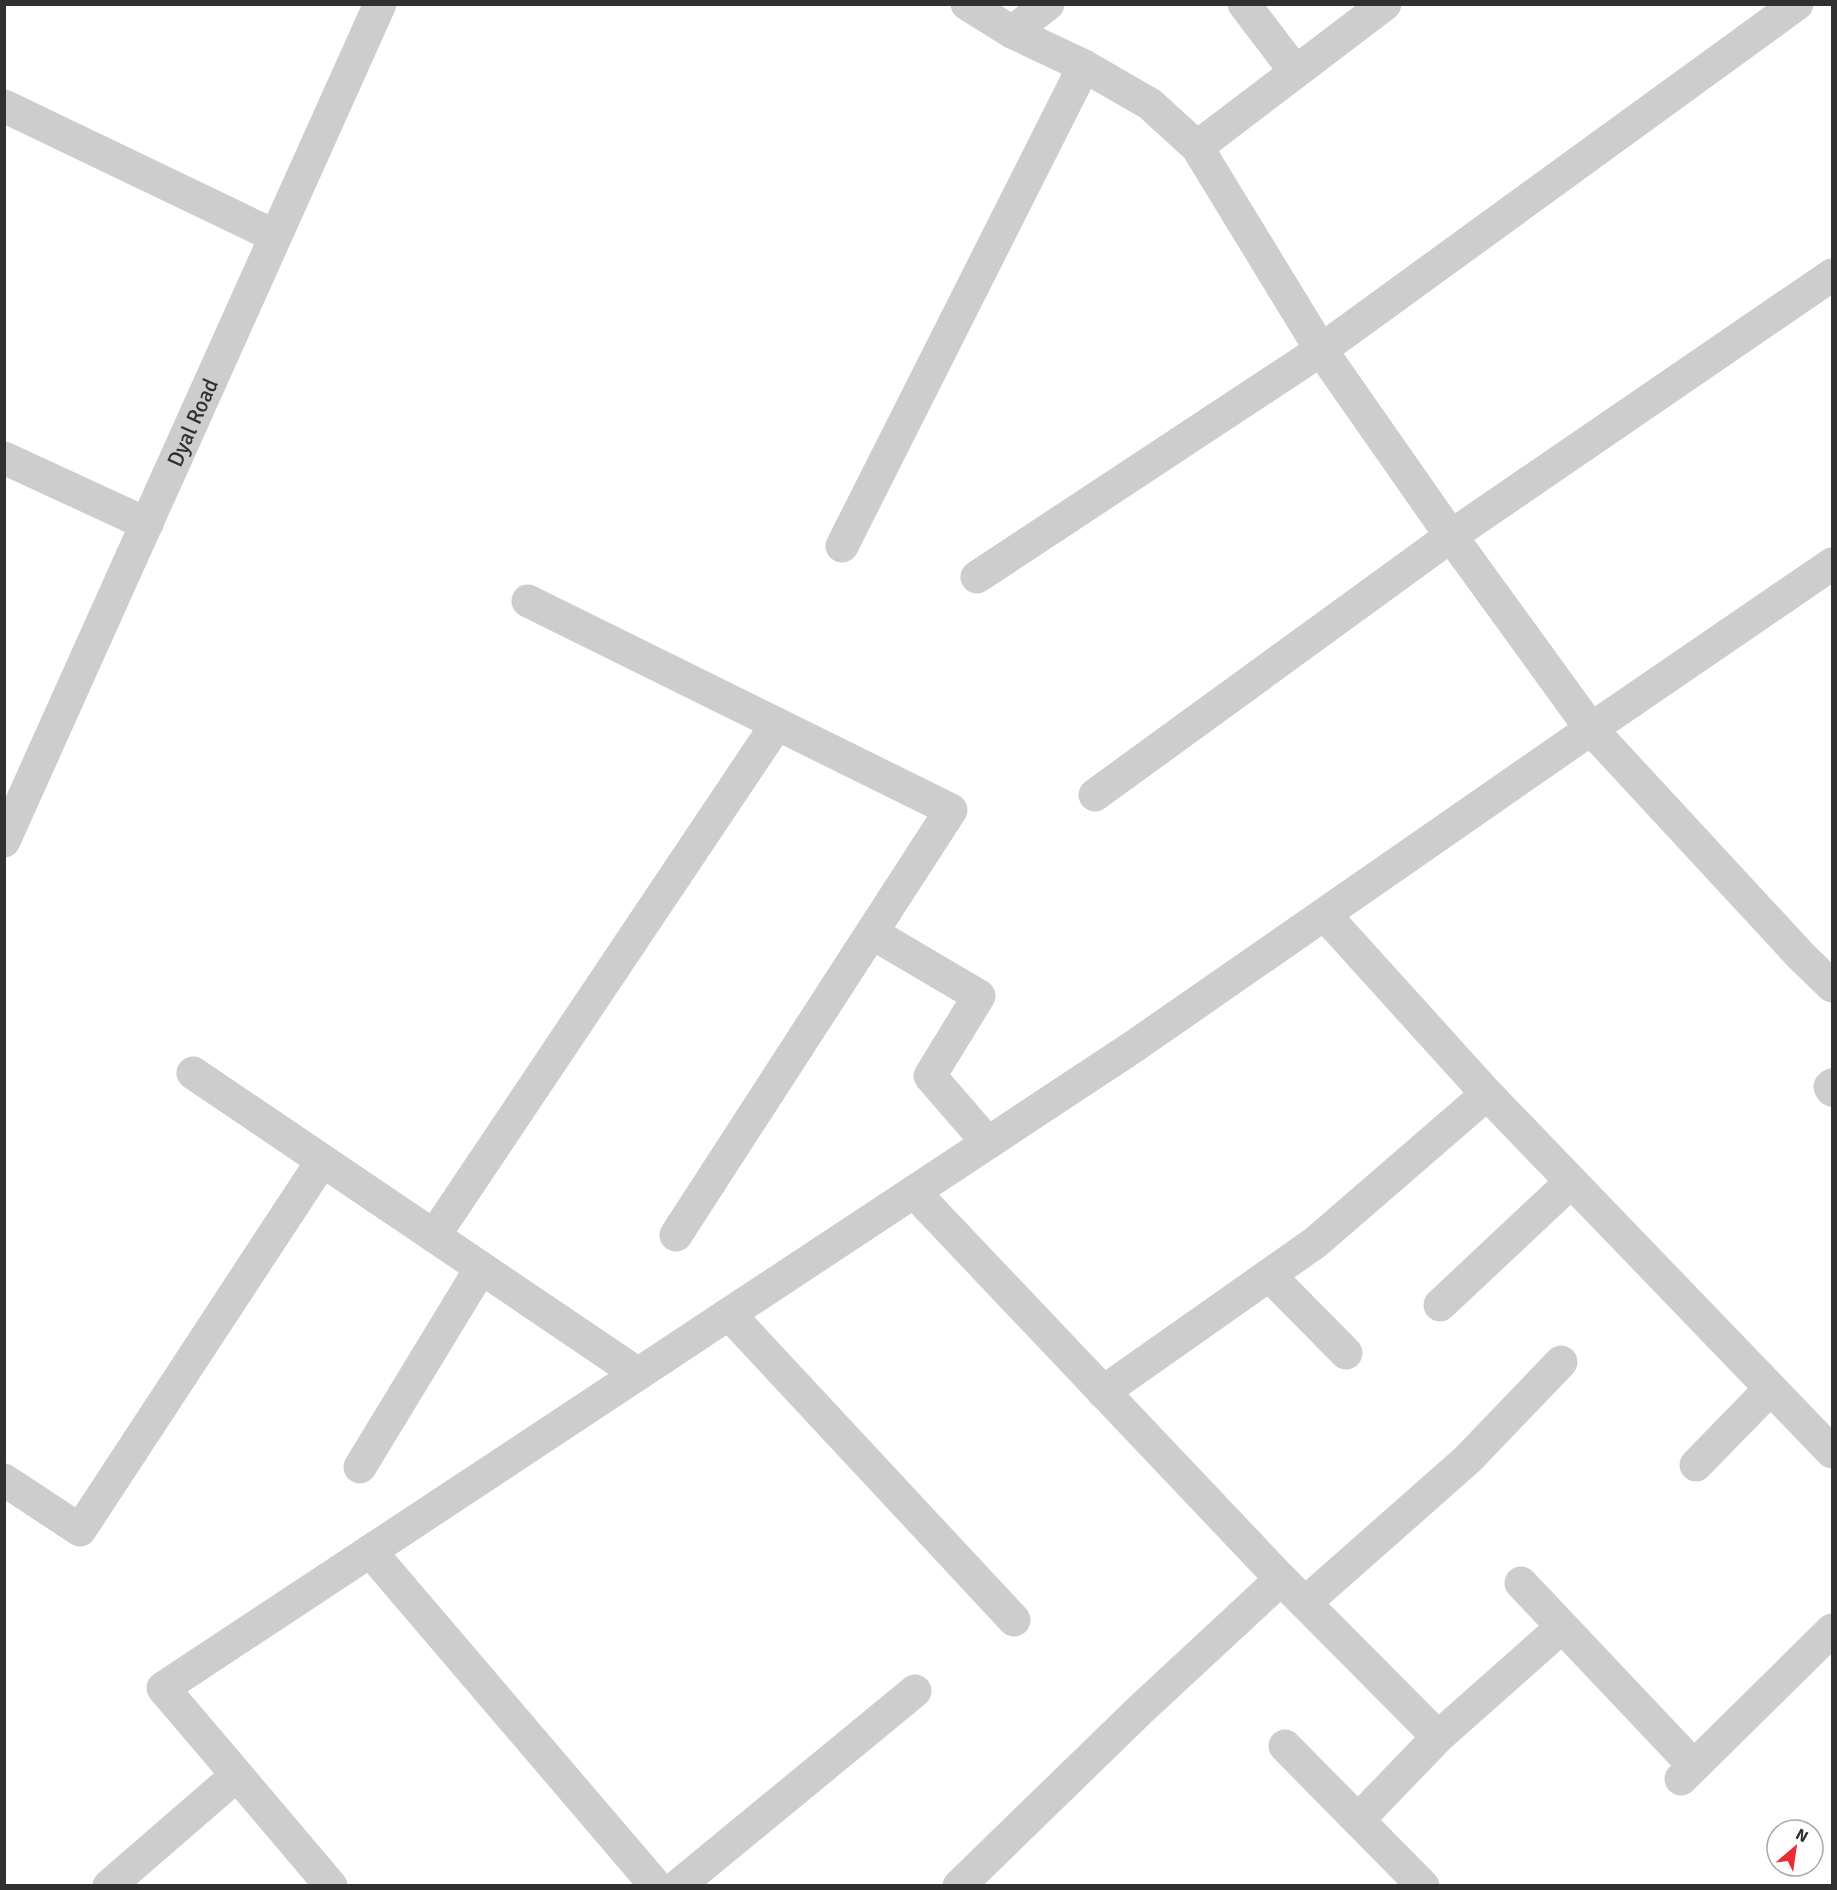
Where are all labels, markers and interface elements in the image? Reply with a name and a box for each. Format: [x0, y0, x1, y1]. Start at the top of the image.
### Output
street label: Dyal Road [161, 374, 224, 471]
north arrow [1765, 1818, 1825, 1878]
text: N [1792, 1824, 1812, 1847]

